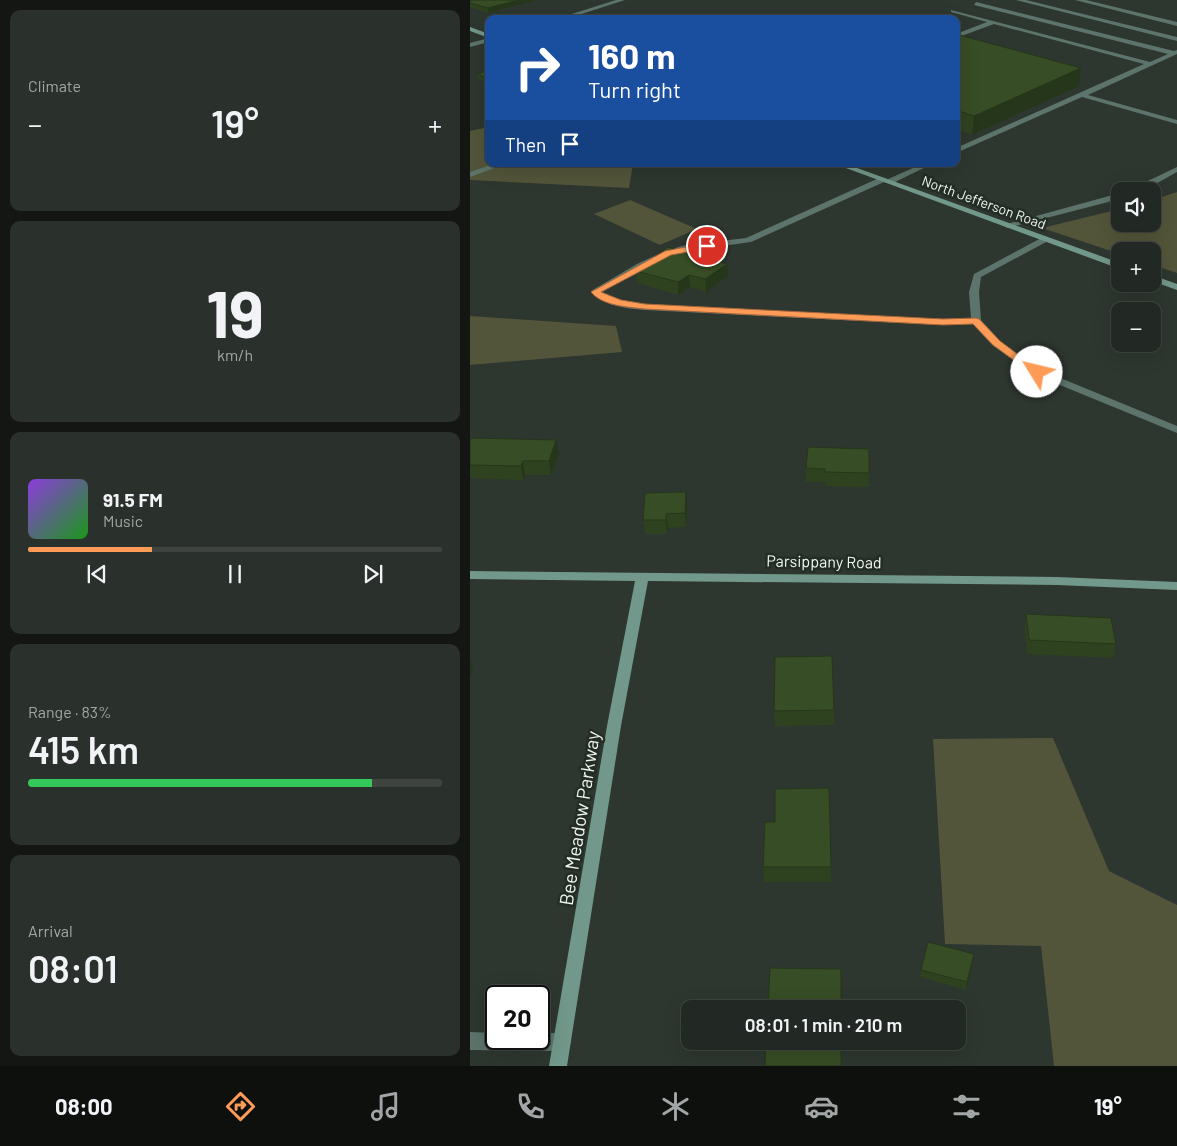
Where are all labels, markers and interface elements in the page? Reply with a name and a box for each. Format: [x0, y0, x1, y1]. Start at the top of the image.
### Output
text: 160 m [588, 34, 675, 76]
icon: right [505, 35, 570, 100]
text: Climate [28, 76, 81, 95]
text: Turn right [588, 76, 681, 102]
text: 19° [211, 100, 259, 146]
text: − [28, 107, 42, 141]
text: + [428, 107, 442, 141]
icon: arrive [556, 130, 584, 158]
text: Then [505, 133, 546, 156]
street label: North Jefferson Road [920, 172, 1048, 232]
map controls [1111, 182, 1161, 352]
button: sound [1111, 182, 1161, 232]
pin [686, 225, 728, 267]
icon: arrive [693, 232, 721, 260]
button: + [1111, 242, 1161, 292]
text: 19 [206, 273, 264, 351]
button: − [1111, 302, 1161, 352]
text: km/h [217, 345, 253, 364]
position arrow [1010, 345, 1062, 397]
text: 91.5 FM [103, 488, 163, 511]
text: Music [103, 511, 143, 530]
street label: Parsippany Road [766, 550, 882, 572]
icon: previous [83, 560, 111, 588]
icon: pause [221, 560, 249, 588]
icon: next [359, 560, 387, 588]
text: Range · 83% [28, 702, 112, 721]
text: 415 km [28, 726, 139, 772]
street label: Bee Meadow Parkway [554, 729, 604, 907]
text: Arrival [28, 921, 73, 940]
text: 08:01 [28, 945, 118, 991]
speed limit sign: 20 [485, 985, 550, 1050]
text: 08:01 · 1 min · 210 m [745, 1013, 902, 1036]
icon: directions [223, 1089, 258, 1124]
icon: music [368, 1089, 403, 1124]
icon: phone [513, 1089, 548, 1124]
icon: climate [658, 1089, 693, 1124]
icon: car [804, 1089, 839, 1124]
icon: filters [949, 1089, 984, 1124]
text: 08:00 [55, 1093, 113, 1119]
text: 19° [1094, 1093, 1122, 1119]

